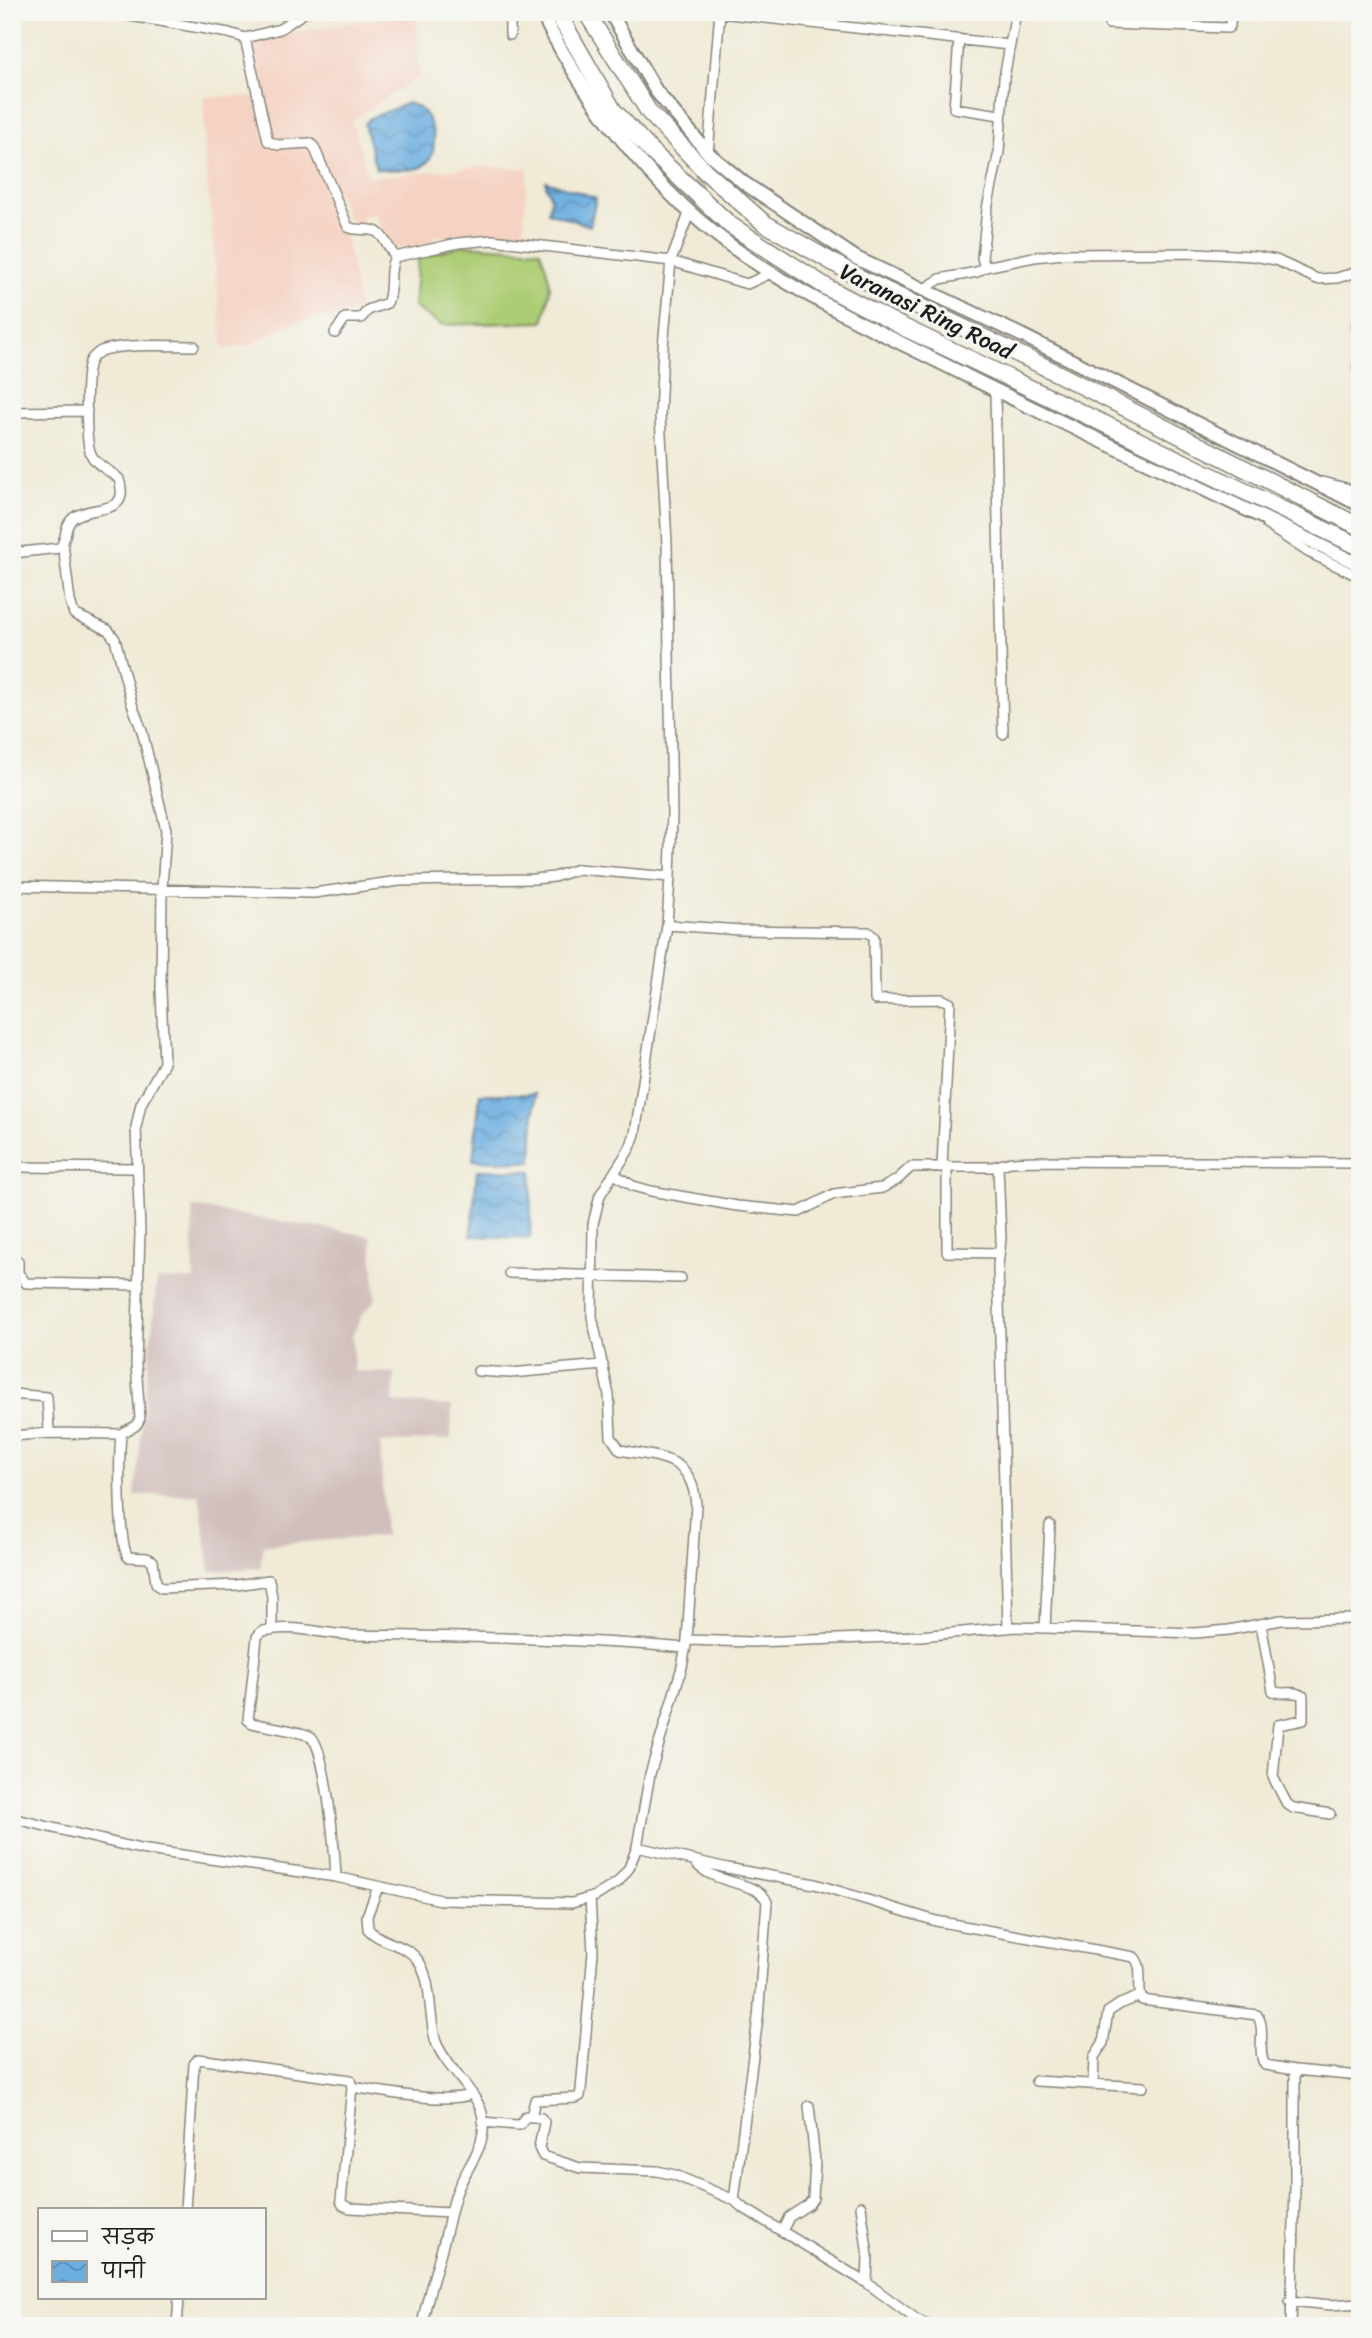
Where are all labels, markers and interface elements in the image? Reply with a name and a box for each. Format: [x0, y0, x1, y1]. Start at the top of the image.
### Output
street label: Varanasi Ring Road [833, 251, 1023, 372]
legend [38, 2208, 266, 2300]
text: सड़क [101, 2218, 155, 2256]
text: पानी [101, 2252, 147, 2290]

